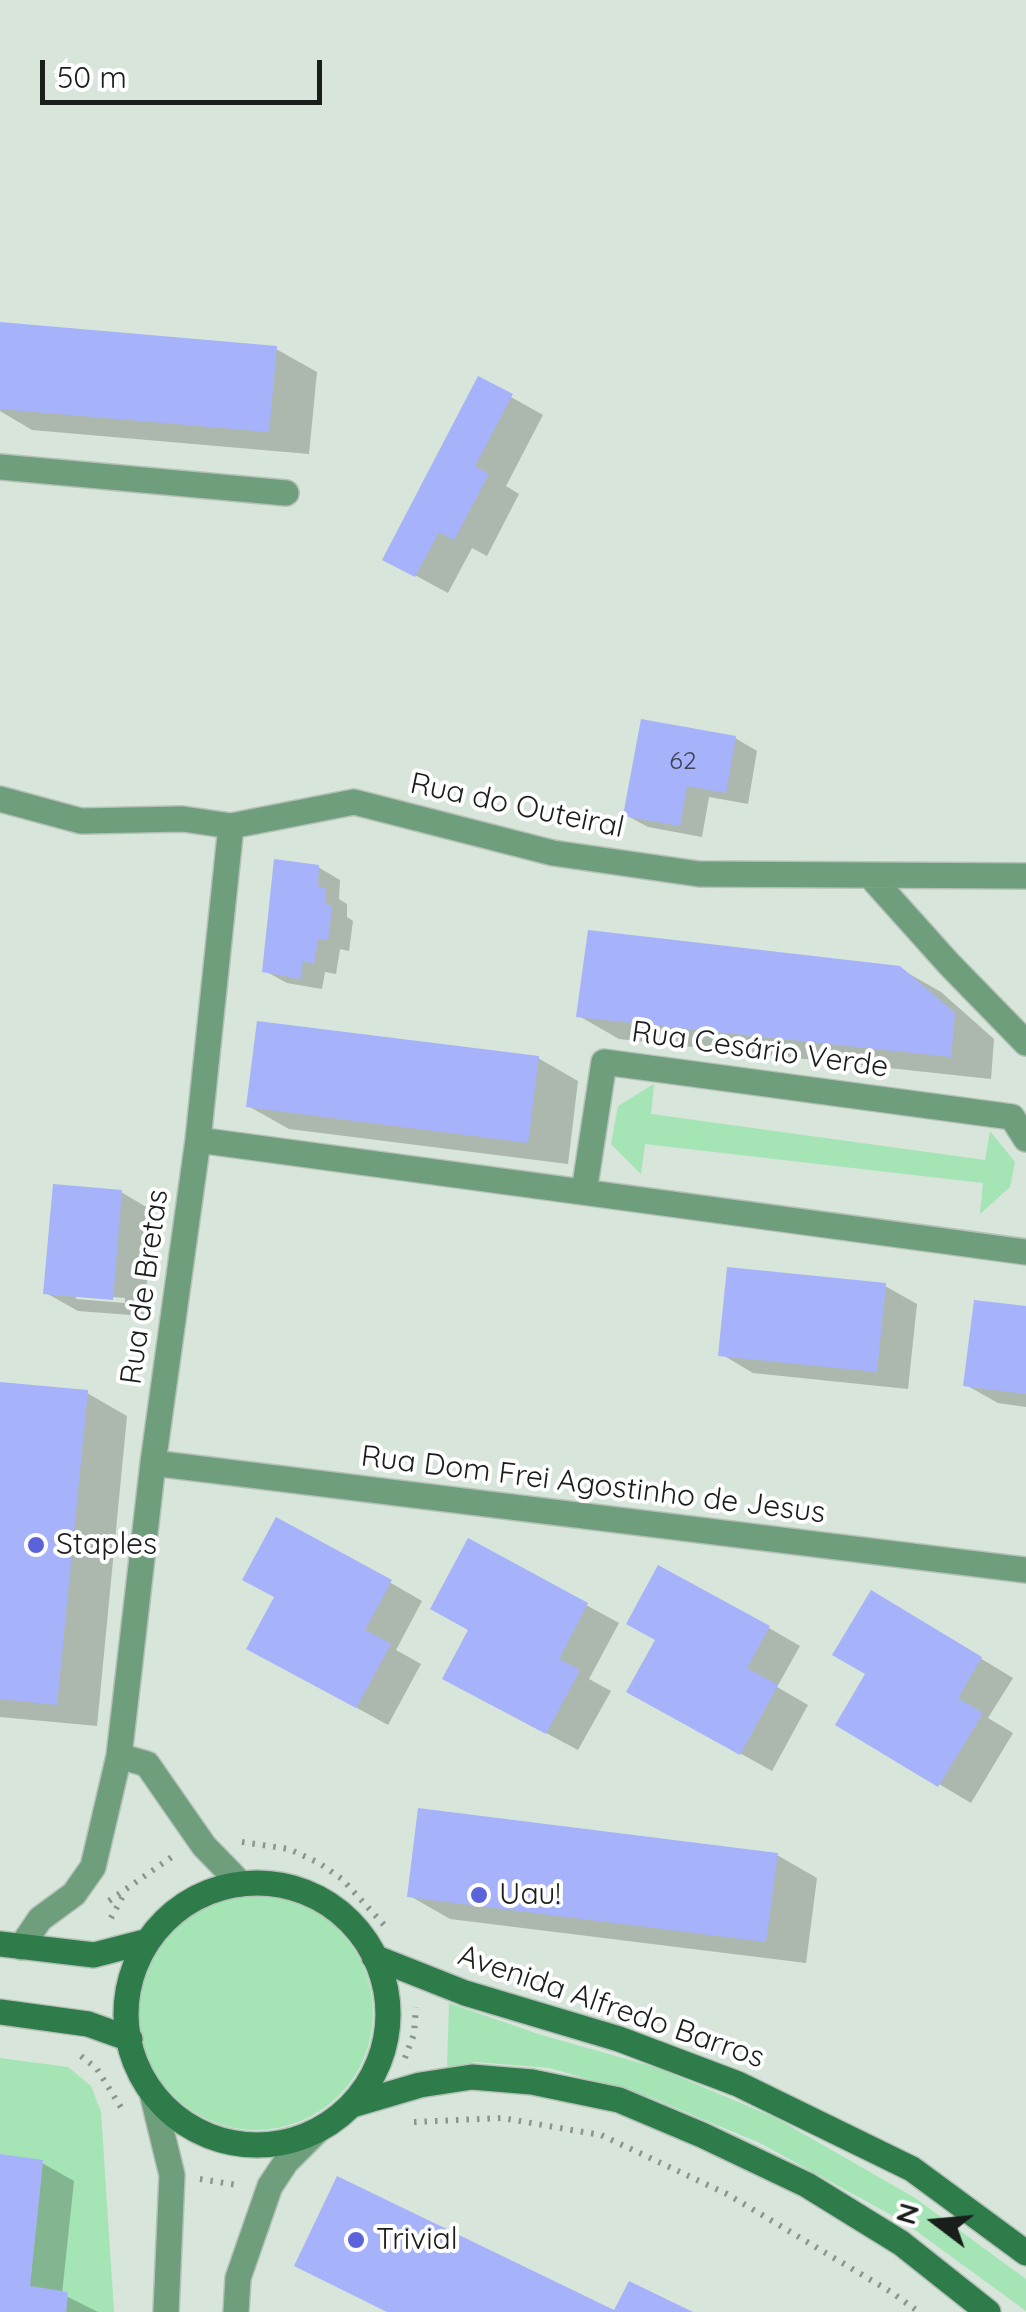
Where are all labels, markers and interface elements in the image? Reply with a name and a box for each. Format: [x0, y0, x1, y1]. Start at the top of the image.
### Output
scale bar [45, 40, 328, 102]
text: 50 m [57, 58, 127, 96]
house number: 62 [669, 746, 697, 776]
street label: Rua do Outeiral [407, 766, 627, 846]
street label: Rua Cesário Verde [629, 1014, 891, 1086]
street label: Rua de Bretas [114, 1187, 176, 1387]
street label: Rua Dom Frei Agostinho de Jesus [359, 1439, 827, 1531]
place label: Staples [56, 1527, 157, 1563]
marker: Staples [25, 1534, 47, 1556]
place label: Uau! [499, 1877, 561, 1913]
marker: Uau! [468, 1884, 490, 1906]
street label: Avenida Alfredo Barros [453, 1938, 769, 2076]
north arrow [886, 2172, 986, 2272]
text: N [887, 2199, 926, 2228]
place label: Trivial [376, 2222, 458, 2258]
marker: Trivial [345, 2229, 367, 2251]

